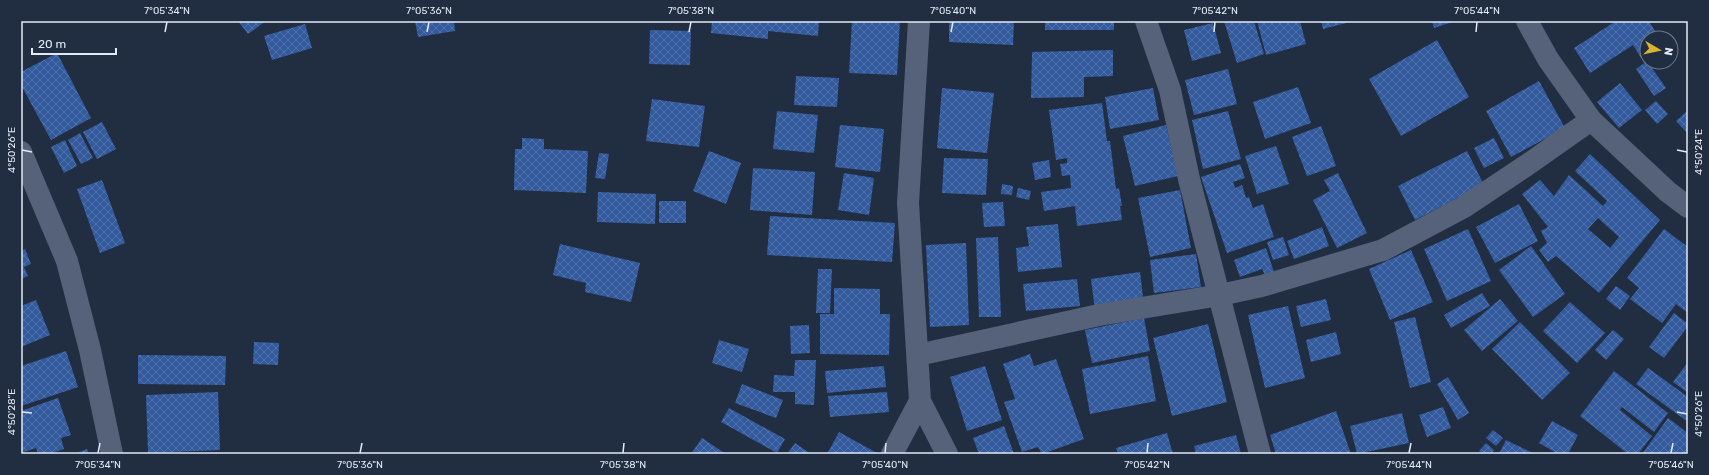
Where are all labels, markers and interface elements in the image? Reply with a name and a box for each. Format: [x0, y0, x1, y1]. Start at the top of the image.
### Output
text: 7°05'34"N [144, 5, 190, 17]
text: 7°05'36"N [406, 5, 452, 17]
text: 7°05'38"N [668, 5, 714, 17]
text: 7°05'40"N [930, 5, 976, 17]
text: 7°05'42"N [1192, 5, 1238, 17]
text: 7°05'44"N [1454, 5, 1500, 17]
scale bar [32, 30, 116, 56]
north arrow [1639, 30, 1679, 70]
text: 20 m [38, 37, 66, 51]
text: N [1661, 47, 1675, 56]
text: 4°50'26"E [6, 127, 18, 173]
text: 4°50'24"E [1693, 129, 1705, 175]
text: 4°50'28"E [6, 389, 18, 435]
text: 4°50'26"E [1693, 391, 1705, 437]
text: 7°05'34"N [75, 459, 121, 471]
text: 7°05'36"N [337, 459, 383, 471]
text: 7°05'38"N [600, 459, 646, 471]
text: 7°05'40"N [862, 459, 908, 471]
text: 7°05'42"N [1124, 459, 1170, 471]
text: 7°05'44"N [1386, 459, 1432, 471]
text: 7°05'46"N [1648, 459, 1694, 471]

